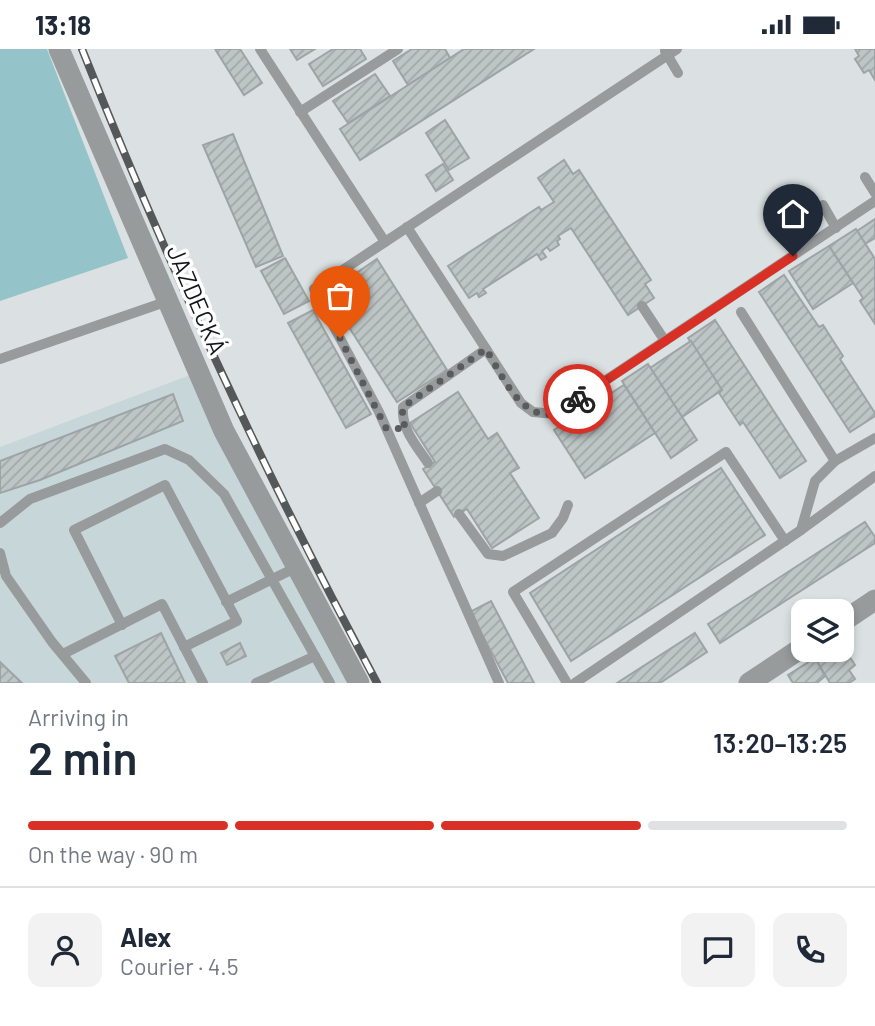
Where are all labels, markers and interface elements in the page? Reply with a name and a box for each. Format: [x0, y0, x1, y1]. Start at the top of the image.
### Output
text: 13:18 [35, 9, 91, 40]
pin [763, 184, 823, 256]
icon: home [774, 195, 812, 233]
street label: JAZDECKÁ [161, 240, 233, 358]
pin [310, 266, 370, 338]
icon: bag [321, 277, 359, 315]
courier [543, 364, 613, 434]
icon: bike [559, 380, 597, 418]
map controls [791, 599, 854, 662]
button: layers [791, 599, 854, 662]
text: Arriving in [28, 703, 129, 731]
text: 13:20–13:25 [713, 727, 847, 758]
text: 2 min [28, 729, 137, 784]
text: On the way · 90 m [28, 840, 198, 868]
button: person [28, 913, 102, 987]
button: chat [681, 913, 755, 987]
button: phone [773, 913, 847, 987]
text: Alex [120, 921, 171, 952]
text: Courier · 4.5 [120, 952, 239, 980]

